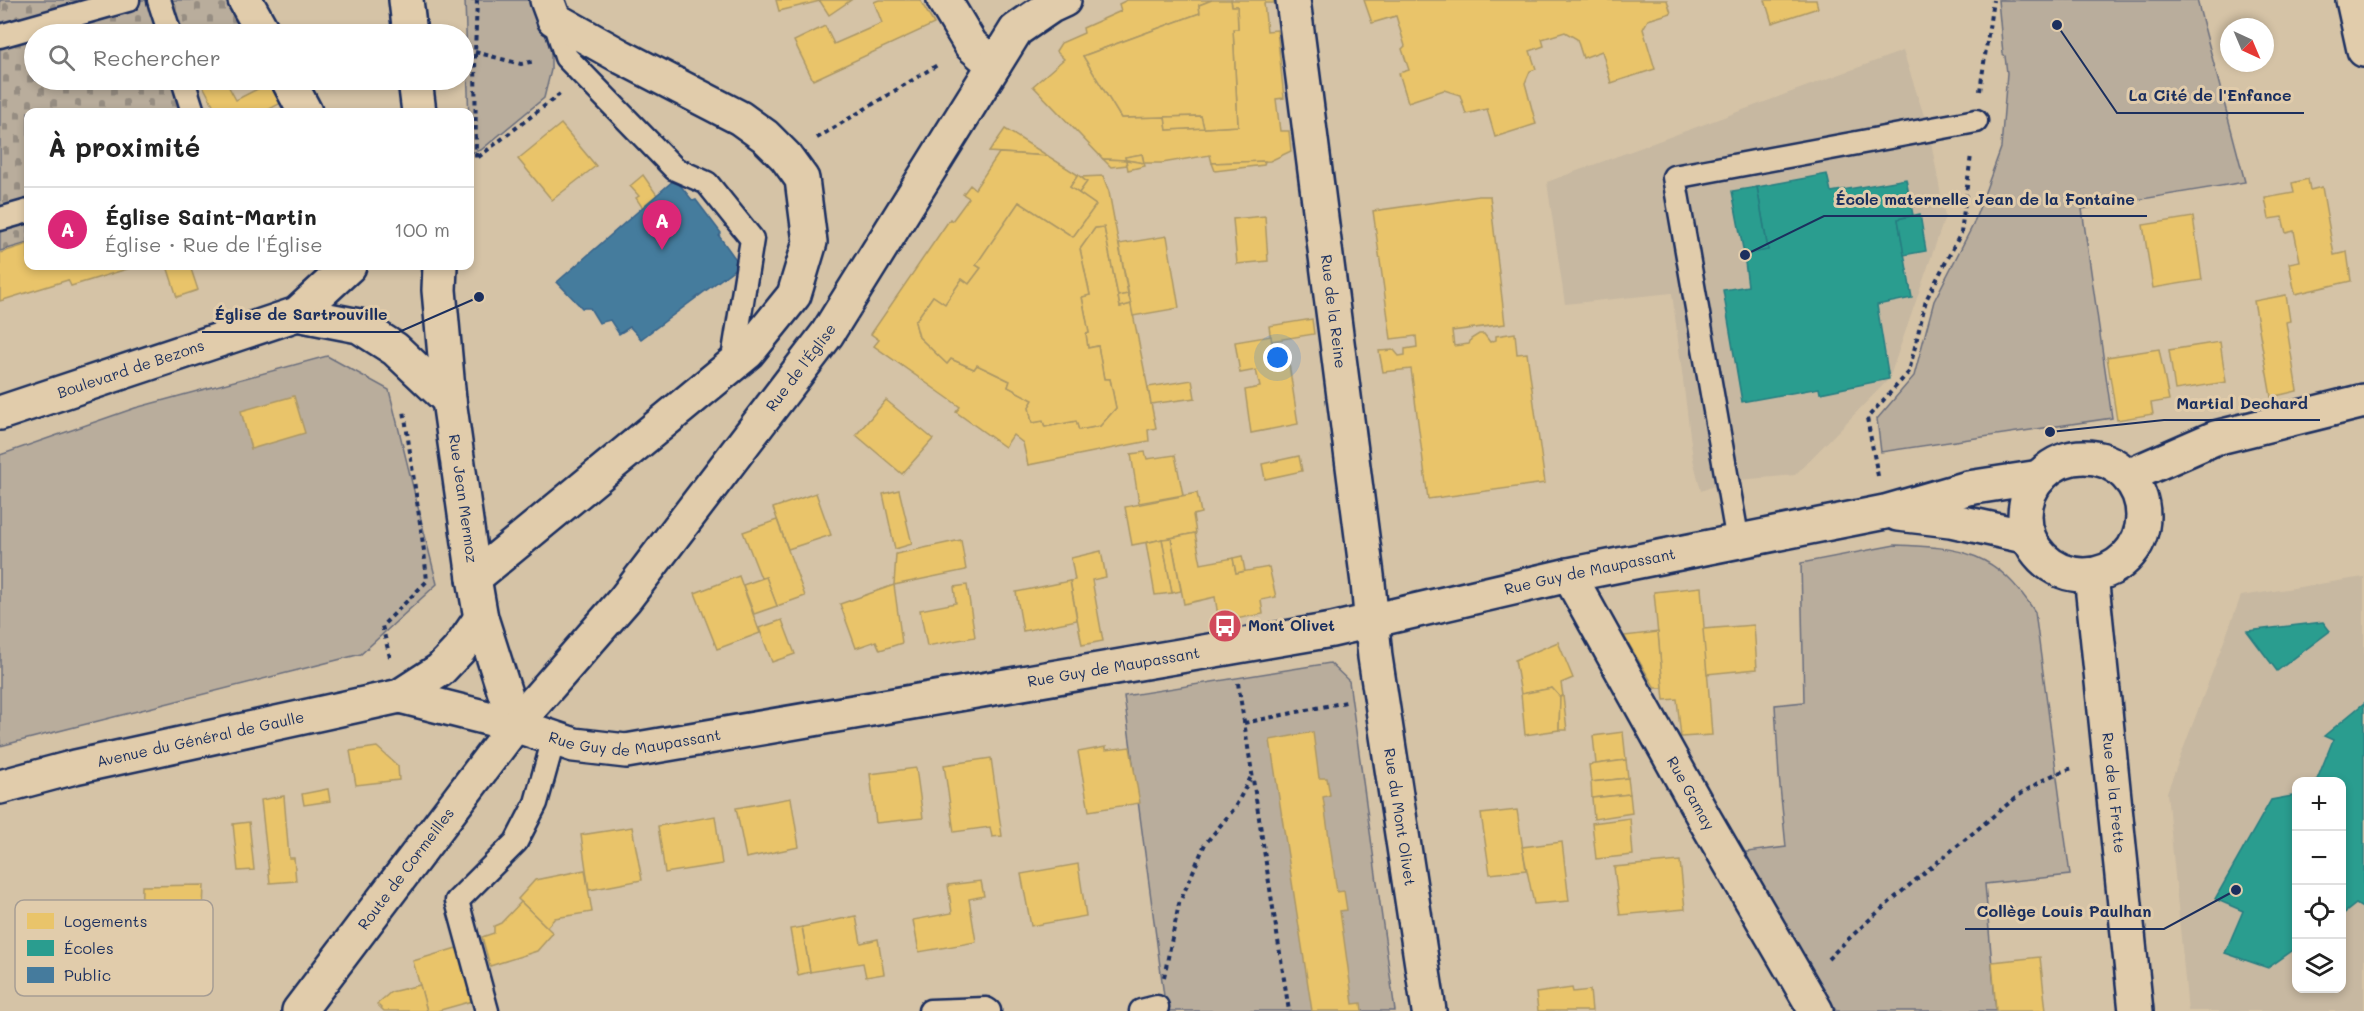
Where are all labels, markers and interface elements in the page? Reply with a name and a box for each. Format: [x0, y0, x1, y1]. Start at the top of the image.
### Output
north arrow [2220, 18, 2274, 72]
search box [24, 24, 474, 90]
icon: search [45, 41, 78, 74]
text: Rechercher [93, 43, 221, 72]
callout: La Cité de l'Enfance [2117, 79, 2304, 113]
text: La Cité de l'Enfance [2129, 84, 2291, 105]
text: À proximité [48, 130, 200, 164]
callout: École maternelle Jean de la Fontaine [1824, 182, 2147, 216]
text: École maternelle Jean de la Fontaine [1835, 188, 2135, 209]
pin: A [642, 200, 682, 250]
text: Église Saint-Martin [105, 202, 317, 231]
text: A [61, 216, 74, 242]
text: 100 m [394, 216, 450, 242]
text: Église · Rue de l'Église [105, 231, 323, 257]
street label: Rue de la Reine [1317, 253, 1351, 369]
callout: Église de Sartrouville [202, 298, 399, 332]
text: Église de Sartrouville [214, 303, 388, 324]
street label: Rue de l'Église [761, 320, 840, 415]
street label: Boulevard de Bezons [54, 335, 207, 402]
your location [1263, 343, 1292, 372]
callout: Martial Dechard [2164, 386, 2320, 420]
text: Martial Dechard [2176, 392, 2308, 413]
street label: Rue Jean Mermoz [445, 433, 483, 564]
street label: Rue Guy de Maupassant [1502, 543, 1677, 599]
bus stop icon: Mont Olivet [1207, 608, 1243, 644]
place label: Mont Olivet [1248, 615, 1335, 635]
street label: Rue Guy de Maupassant [1026, 642, 1201, 691]
street label: Avenue du Général de Gaulle [95, 706, 306, 771]
street label: Rue Guy de Maupassant [546, 724, 722, 760]
street label: Rue de la Frette [2098, 731, 2131, 854]
street label: Rue du Mont Olivet [1380, 747, 1421, 887]
street label: Rue Gamay [1663, 753, 1720, 834]
map controls [2292, 777, 2346, 993]
button: + [2292, 777, 2346, 831]
street label: Route de Cormeilles [353, 803, 458, 934]
button: − [2292, 831, 2346, 885]
button: locate [2292, 885, 2346, 939]
callout: Collège Louis Paulhan [1965, 895, 2164, 929]
legend [15, 900, 213, 996]
text: Collège Louis Paulhan [1977, 900, 2151, 921]
text: Logements [64, 910, 147, 931]
text: Écoles [64, 937, 114, 958]
button: layers [2292, 939, 2346, 993]
text: Public [64, 964, 111, 985]

